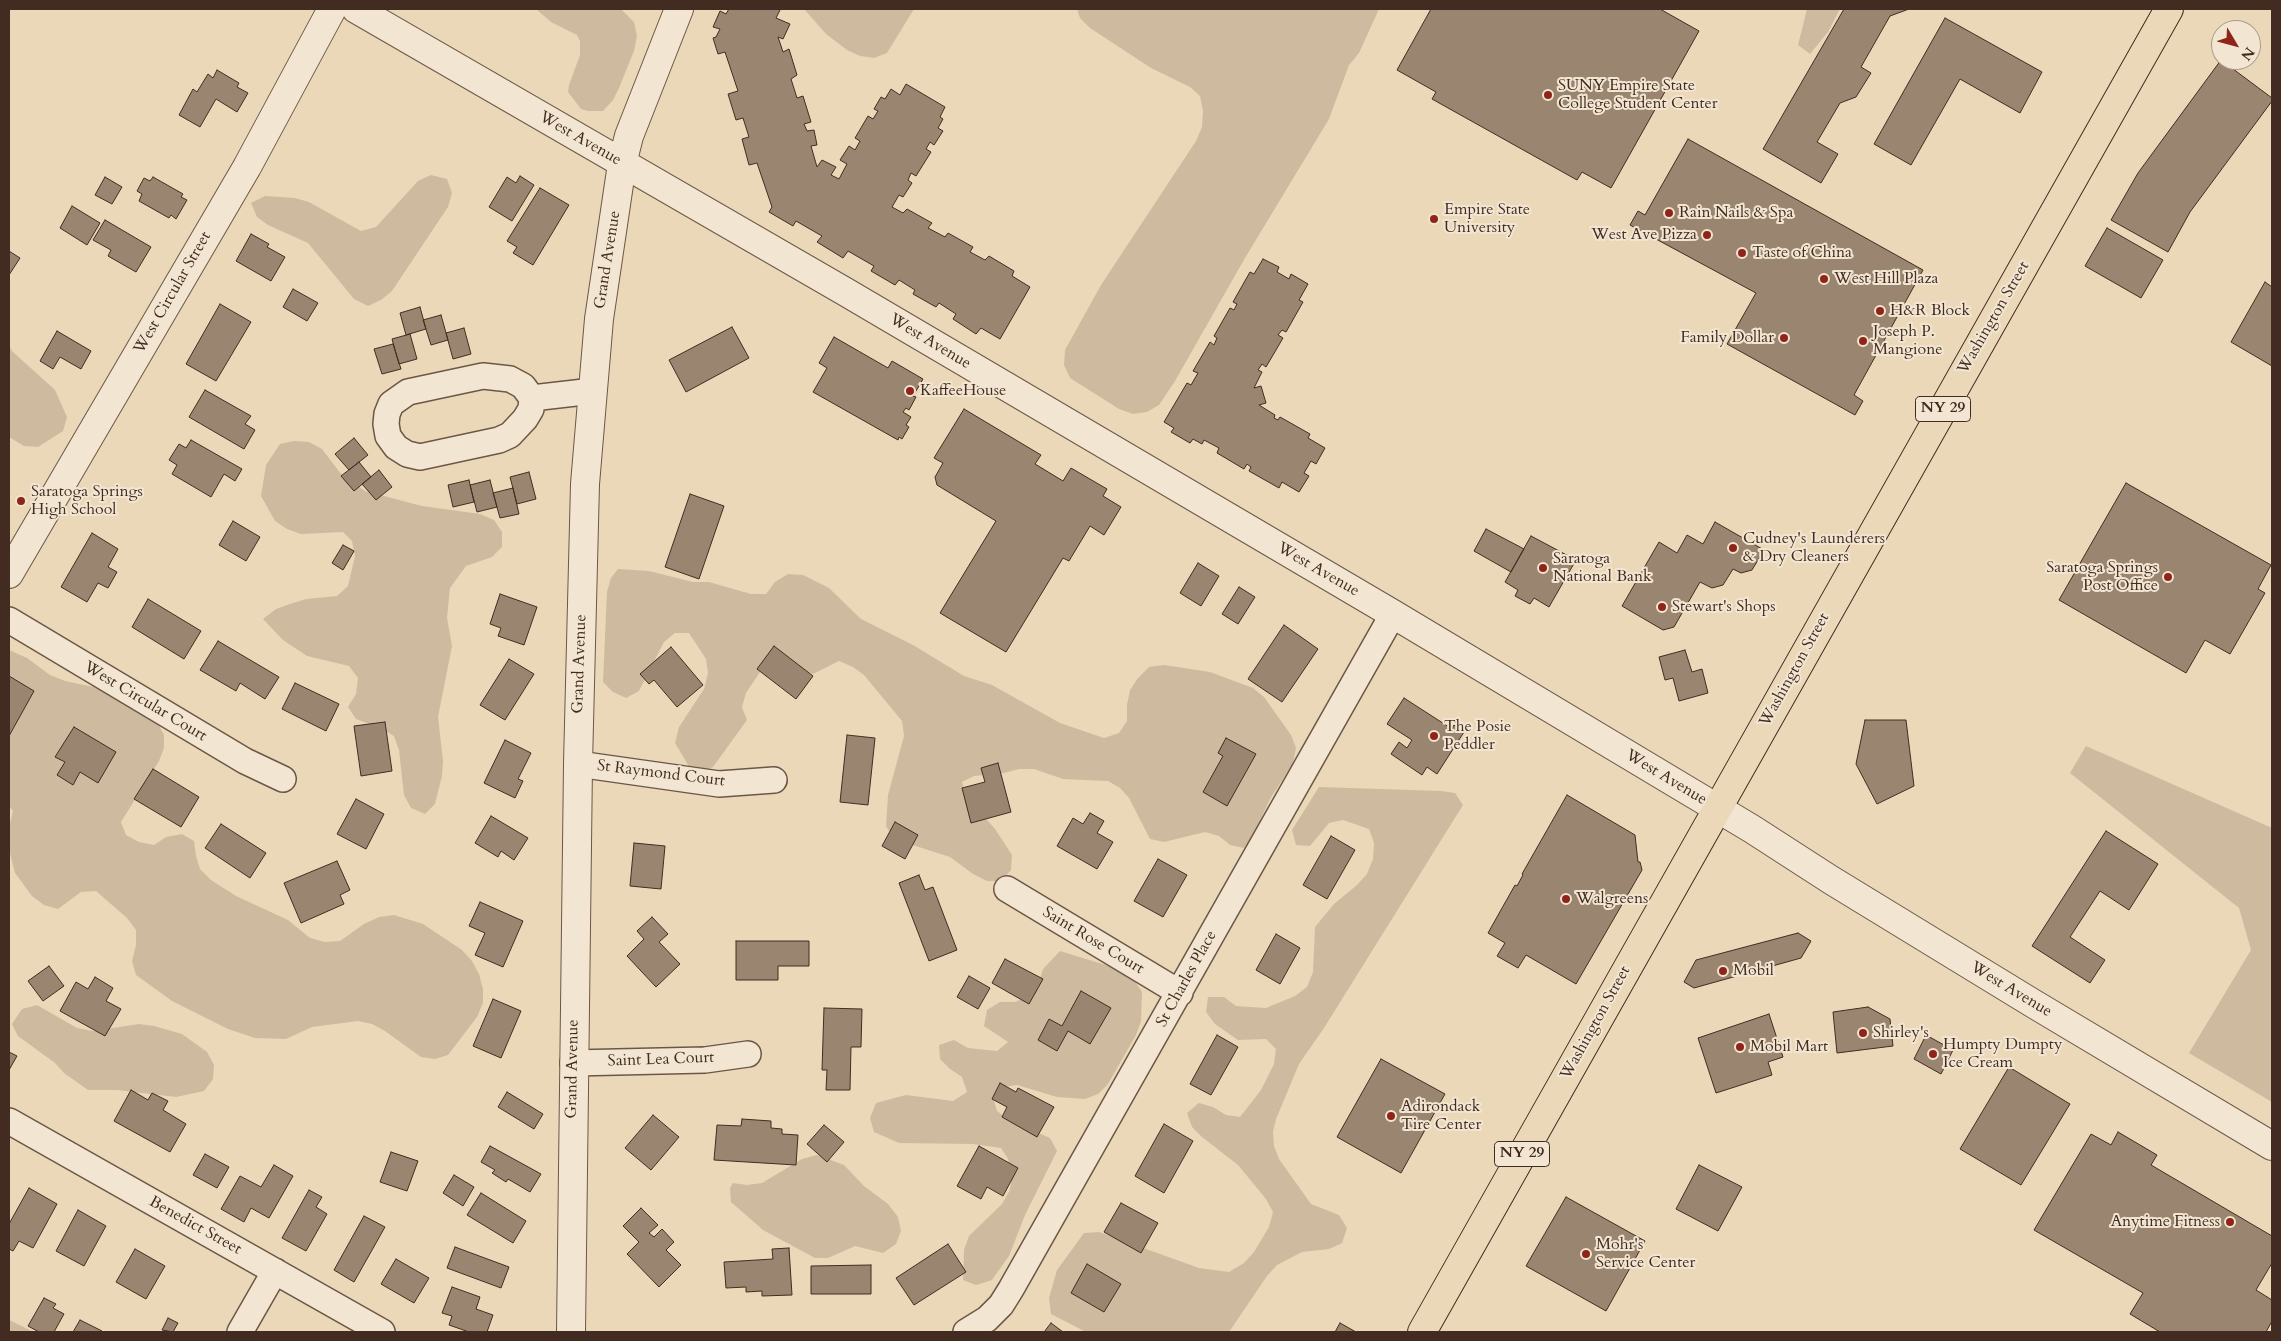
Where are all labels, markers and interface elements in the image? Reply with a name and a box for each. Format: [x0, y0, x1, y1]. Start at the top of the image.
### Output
north arrow [2211, 20, 2261, 70]
text: N [2236, 43, 2259, 64]
place label: SUNY Empire State College Student Center [1558, 76, 1718, 114]
marker: SUNY Empire State College Student Center [1542, 89, 1554, 101]
street label: West Avenue [536, 108, 624, 170]
place label: Empire State University [1444, 200, 1530, 238]
place label: Rain Nails & Spa [1679, 203, 1793, 223]
marker: Rain Nails & Spa [1663, 207, 1675, 219]
street label: Grand Avenue [591, 210, 625, 310]
marker: Empire State University [1428, 213, 1440, 225]
place label: West Ave Pizza [1591, 225, 1697, 245]
street label: West Circular Street [130, 228, 216, 358]
marker: West Ave Pizza [1701, 229, 1713, 241]
place label: Taste of China [1752, 243, 1852, 263]
marker: Taste of China [1736, 247, 1748, 259]
street label: Washington Street [1954, 258, 2034, 378]
place label: West Hill Plaza [1834, 269, 1938, 289]
marker: West Hill Plaza [1818, 273, 1830, 285]
place label: H&R Block [1890, 301, 1970, 321]
marker: H&R Block [1874, 305, 1886, 317]
street label: West Avenue [886, 310, 974, 374]
place label: Joseph P. Mangione [1873, 322, 1943, 360]
place label: Family Dollar [1681, 328, 1774, 348]
marker: Family Dollar [1778, 332, 1790, 344]
marker: Joseph P. Mangione [1857, 335, 1869, 347]
place label: KaffeeHouse [920, 381, 1006, 401]
marker: KaffeeHouse [904, 385, 916, 397]
road number: NY 29 [1916, 396, 1970, 422]
place label: Saratoga Springs High School [31, 482, 143, 520]
marker: Saratoga Springs High School [15, 495, 27, 507]
place label: Cudney's Launderers & Dry Cleaners [1743, 529, 1885, 567]
street label: West Avenue [1274, 539, 1362, 601]
marker: Cudney's Launderers & Dry Cleaners [1727, 542, 1739, 554]
place label: Saratoga National Bank [1553, 549, 1652, 587]
place label: Saratoga Springs Post Office [2046, 558, 2158, 596]
marker: Saratoga National Bank [1537, 562, 1549, 574]
marker: Saratoga Springs Post Office [2162, 571, 2174, 583]
place label: Stewart's Shops [1672, 597, 1776, 617]
marker: Stewart's Shops [1656, 601, 1668, 613]
street label: Washington Street [1756, 610, 1834, 730]
street label: Grand Avenue [569, 614, 591, 714]
street label: West Circular Court [80, 658, 210, 746]
place label: The Posie Peddler [1444, 717, 1511, 755]
marker: The Posie Peddler [1428, 730, 1440, 742]
street label: West Avenue [1622, 746, 1710, 810]
street label: St Raymond Court [596, 757, 726, 791]
place label: Walgreens [1576, 889, 1648, 909]
marker: Walgreens [1560, 893, 1572, 905]
street label: Saint Rose Court [1039, 903, 1147, 979]
street label: St Charles Place [1153, 927, 1221, 1031]
street label: West Avenue [1967, 958, 2055, 1022]
place label: Mobil [1733, 961, 1774, 981]
street label: Washington Street [1557, 963, 1635, 1083]
marker: Mobil [1717, 965, 1729, 977]
street label: Grand Avenue [563, 1019, 583, 1119]
place label: Shirley's [1873, 1023, 1929, 1043]
marker: Shirley's [1857, 1027, 1869, 1039]
place label: Humpty Dumpty Ice Cream [1943, 1035, 2062, 1073]
place label: Mobil Mart [1750, 1037, 1828, 1057]
marker: Mobil Mart [1734, 1041, 1746, 1053]
marker: Humpty Dumpty Ice Cream [1927, 1048, 1939, 1060]
street label: Saint Lea Court [607, 1049, 715, 1071]
place label: Adirondack Tire Center [1401, 1097, 1481, 1135]
marker: Adirondack Tire Center [1385, 1110, 1397, 1122]
road number: NY 29 [1494, 1142, 1550, 1166]
street label: Benedict Street [145, 1193, 245, 1259]
place label: Anytime Fitness [2111, 1212, 2220, 1232]
marker: Anytime Fitness [2224, 1216, 2236, 1228]
place label: Mohr's Service Center [1596, 1235, 1695, 1273]
marker: Mohr's Service Center [1580, 1248, 1592, 1260]

